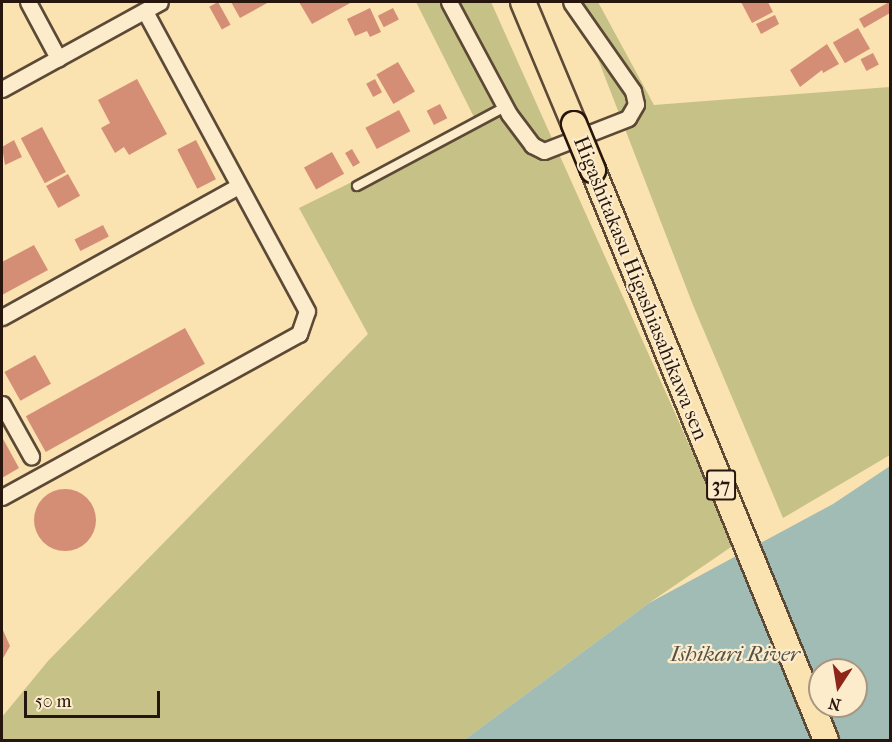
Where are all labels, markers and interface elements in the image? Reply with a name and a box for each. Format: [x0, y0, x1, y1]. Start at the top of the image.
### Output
street label: Higashitakasu Higashiasahikawa sen [568, 132, 714, 444]
road number: 37 [706, 468, 736, 502]
water label: Ishikari River [670, 642, 800, 668]
north arrow [808, 658, 868, 718]
scale bar [27, 679, 164, 717]
text: 50 m [35, 691, 71, 712]
text: N [827, 694, 842, 715]

